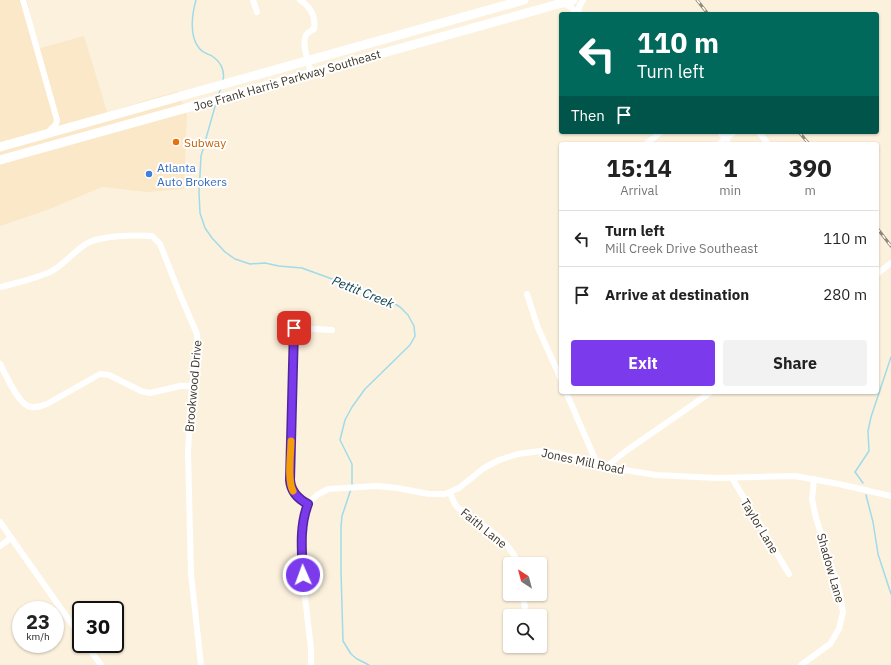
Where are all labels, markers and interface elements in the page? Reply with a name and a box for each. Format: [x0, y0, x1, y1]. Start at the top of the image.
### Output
text: 110 m [637, 24, 719, 61]
icon: left [571, 28, 623, 80]
street label: Joe Frank Harris Parkway Southeast [192, 46, 382, 114]
text: Turn left [637, 60, 705, 83]
icon: arrive [613, 104, 635, 126]
text: Then [571, 106, 605, 125]
place label: Subway [184, 135, 226, 150]
marker: Subway [171, 137, 181, 147]
text: 15:14 [606, 152, 672, 184]
text: 1 [723, 152, 737, 184]
text: 390 [788, 152, 832, 184]
place label: Atlanta Auto Brokers [157, 160, 227, 189]
marker: Atlanta Auto Brokers [144, 169, 154, 179]
text: Arrival [620, 182, 658, 199]
text: min [719, 182, 741, 199]
text: m [804, 182, 816, 199]
text: Turn left [605, 221, 665, 240]
icon: left [571, 228, 593, 250]
text: 110 m [823, 229, 867, 248]
text: Mill Creek Drive Southeast [605, 240, 758, 257]
water label: Pettit Creek [329, 272, 397, 312]
icon: arrive [571, 284, 593, 306]
text: Arrive at destination [605, 285, 749, 304]
text: 280 m [823, 285, 867, 304]
pin [277, 311, 311, 345]
icon: arrive [283, 317, 305, 339]
street label: Brookwood Drive [182, 339, 205, 433]
button: Exit [571, 340, 715, 386]
button: Share [723, 340, 867, 386]
street label: Jones Mill Road [540, 445, 626, 477]
street label: Taylor Lane [738, 496, 782, 557]
street label: Faith Lane [458, 505, 511, 551]
street label: Shadow Lane [814, 531, 848, 605]
position arrow [282, 554, 324, 596]
north arrow [503, 557, 547, 601]
map controls [503, 557, 547, 653]
speed limit sign: 30 [72, 601, 124, 653]
text: 23 [26, 608, 50, 635]
button: search [503, 609, 547, 653]
text: km/h [26, 630, 50, 643]

